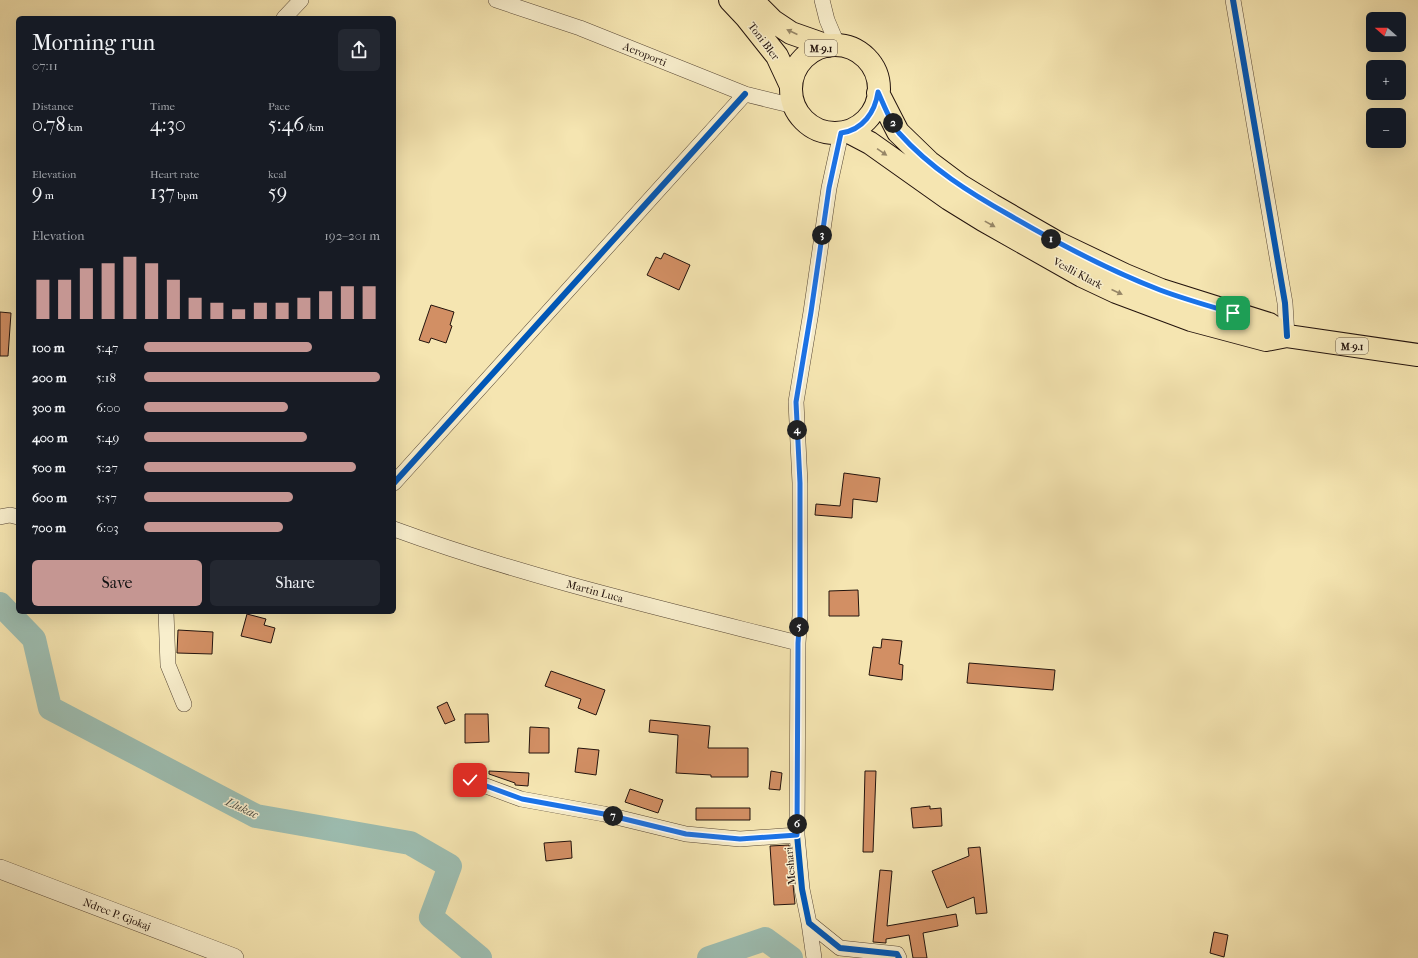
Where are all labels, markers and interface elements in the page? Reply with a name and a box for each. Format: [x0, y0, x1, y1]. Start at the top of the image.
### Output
north arrow [1366, 12, 1406, 52]
map controls [1366, 12, 1406, 148]
street label: Toni Bler [745, 20, 782, 63]
button: share [338, 29, 380, 71]
one-way arrow [786, 29, 798, 35]
text: Morning run [32, 30, 155, 56]
street label: Aeroporti [620, 39, 669, 69]
road number: M-9.1 [805, 40, 837, 56]
text: 07:11 [32, 58, 58, 73]
button: + [1366, 60, 1406, 100]
text: Distance [32, 100, 73, 113]
text: Time [150, 100, 175, 113]
text: Pace [268, 100, 290, 113]
button: − [1366, 108, 1406, 148]
text: 0.78 [32, 113, 65, 136]
text: 4:30 [150, 113, 186, 136]
text: 5:46 [268, 113, 304, 136]
pin: 2 [883, 113, 903, 133]
text: 2 [890, 116, 896, 129]
text: km [65, 121, 83, 134]
text: /km [304, 121, 324, 134]
one-way arrow [877, 148, 887, 156]
text: Elevation [32, 168, 76, 181]
text: Heart rate [150, 168, 199, 181]
text: kcal [268, 168, 287, 181]
text: 9 [32, 181, 43, 204]
text: 137 [150, 181, 175, 204]
text: 59 [268, 181, 287, 204]
text: m [43, 189, 54, 202]
text: bpm [175, 189, 198, 202]
one-way arrow [984, 221, 996, 228]
pin: 3 [812, 225, 832, 245]
text: Elevation [32, 228, 85, 243]
text: 192–201 m [324, 228, 380, 243]
text: 3 [820, 228, 824, 241]
pin: 1 [1041, 229, 1061, 249]
text: 1 [1049, 232, 1053, 245]
street label: Veslli Klark [1050, 255, 1105, 292]
one-way arrow [1111, 289, 1122, 295]
pin [1216, 296, 1250, 330]
icon: arrive [1222, 302, 1244, 324]
road number: M-9.1 [1336, 338, 1368, 354]
text: 100 m [32, 340, 65, 355]
text: 5:47 [96, 340, 118, 355]
text: 200 m [32, 370, 67, 385]
text: 5:18 [96, 370, 116, 385]
text: 300 m [32, 400, 65, 415]
text: 6:00 [96, 400, 121, 415]
pin: 4 [787, 420, 807, 440]
text: 4 [794, 423, 800, 436]
text: 400 m [32, 430, 68, 445]
text: 5:49 [96, 430, 119, 445]
text: 500 m [32, 460, 66, 475]
text: 5:27 [96, 460, 118, 475]
text: 600 m [32, 490, 67, 505]
text: 5:57 [96, 490, 117, 505]
text: 700 m [32, 520, 66, 535]
text: 6:03 [96, 520, 119, 535]
button: Save [32, 560, 202, 606]
button: Share [210, 560, 380, 606]
street label: Martin Luca [565, 578, 626, 606]
pin: 5 [789, 617, 809, 637]
text: 5 [797, 620, 801, 633]
pin [453, 763, 487, 797]
icon: check [459, 769, 481, 791]
water label: Llukac [223, 794, 261, 822]
pin: 7 [603, 806, 623, 826]
text: 7 [610, 809, 616, 822]
pin: 6 [787, 814, 807, 834]
text: 6 [794, 817, 800, 830]
street label: Meshari [782, 845, 799, 886]
street label: Ndrec P. Gjokaj [81, 896, 153, 933]

